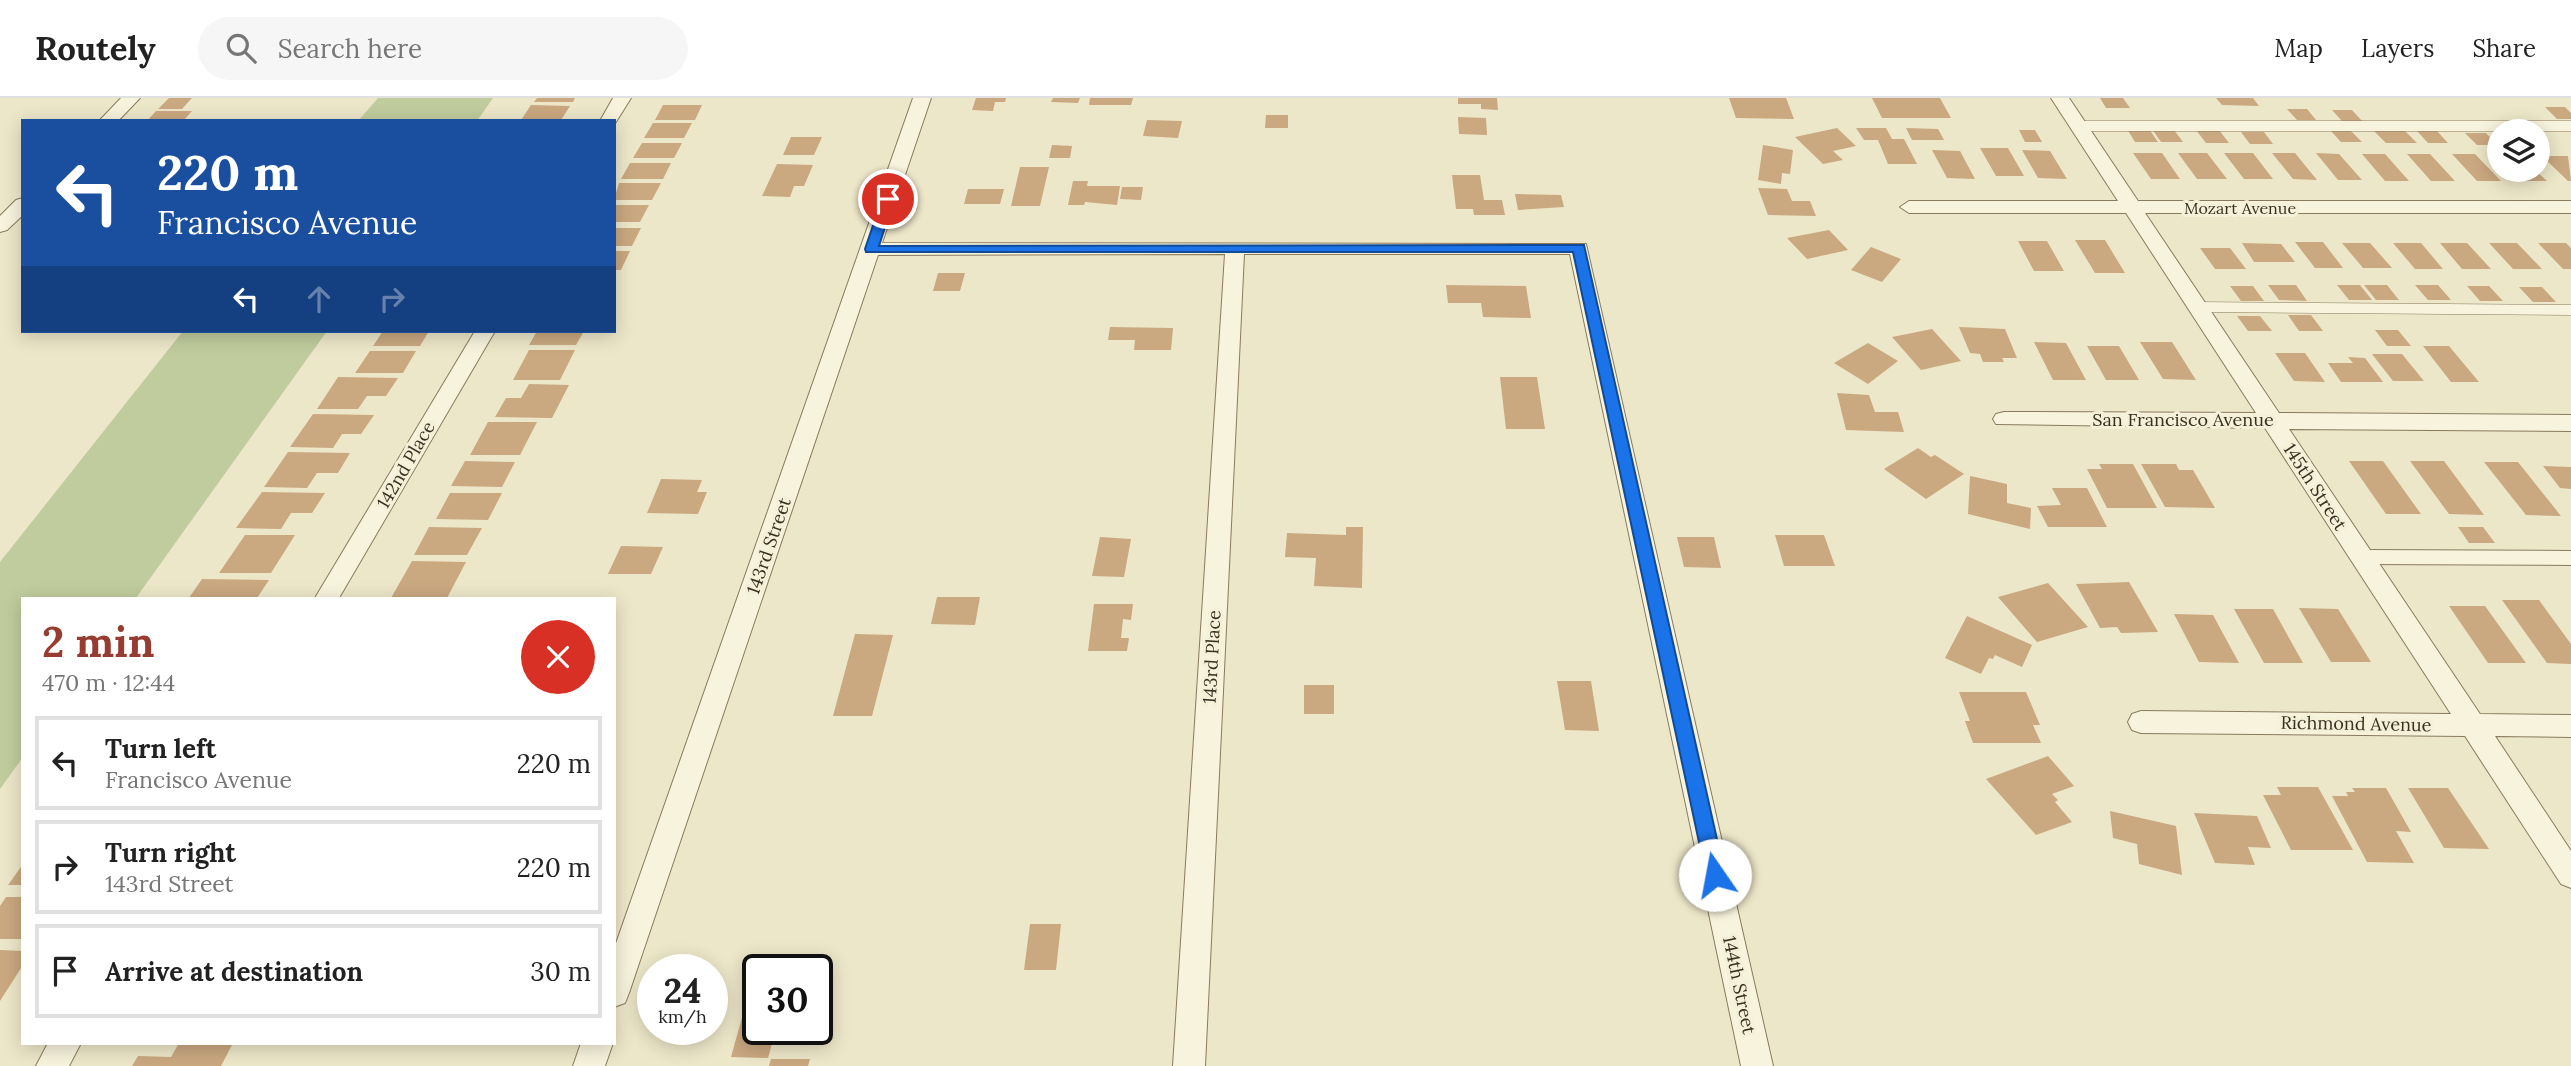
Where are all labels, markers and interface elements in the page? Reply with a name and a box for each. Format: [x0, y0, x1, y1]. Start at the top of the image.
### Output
search box [198, 17, 688, 80]
text: Routely [35, 27, 156, 69]
icon: search [222, 29, 260, 67]
text: Search here [278, 32, 422, 65]
text: Map [2274, 33, 2323, 64]
text: Layers [2361, 33, 2434, 64]
text: Share [2472, 33, 2536, 64]
map controls [2487, 119, 2550, 182]
button: layers [2487, 119, 2550, 182]
text: 220 m [157, 141, 298, 203]
icon: left [42, 147, 133, 238]
pin [858, 169, 918, 229]
icon: arrive [869, 180, 907, 218]
street label: Mozart Avenue [2184, 198, 2296, 218]
text: Francisco Avenue [157, 202, 417, 243]
icon: left [227, 280, 265, 318]
icon: ahead [300, 280, 338, 318]
icon: right [373, 280, 411, 318]
street label: San Francisco Avenue [2092, 408, 2274, 431]
street label: 142nd Place [371, 417, 440, 512]
street label: 145th Street [2279, 439, 2352, 535]
street label: 143rd Street [741, 495, 796, 597]
street label: 143rd Place [1198, 609, 1225, 704]
text: 2 min [42, 615, 155, 669]
button: close [521, 620, 595, 694]
text: 470 m · 12:44 [42, 668, 175, 697]
street label: Richmond Avenue [2280, 711, 2432, 736]
text: Turn left [105, 732, 216, 765]
icon: left [46, 744, 84, 782]
text: 220 m [517, 747, 591, 780]
text: Francisco Avenue [105, 765, 292, 794]
text: Turn right [105, 836, 236, 869]
position arrow [1678, 838, 1752, 912]
icon: right [46, 848, 84, 886]
text: 220 m [517, 851, 591, 884]
text: 143rd Street [105, 869, 233, 898]
street label: 144th Street [1718, 934, 1761, 1036]
icon: arrive [46, 952, 84, 990]
speed limit sign: 30 [742, 954, 833, 1045]
text: Arrive at destination [105, 955, 363, 988]
text: 30 m [530, 955, 591, 988]
text: 24 [664, 968, 701, 1013]
text: km/h [658, 1005, 707, 1028]

